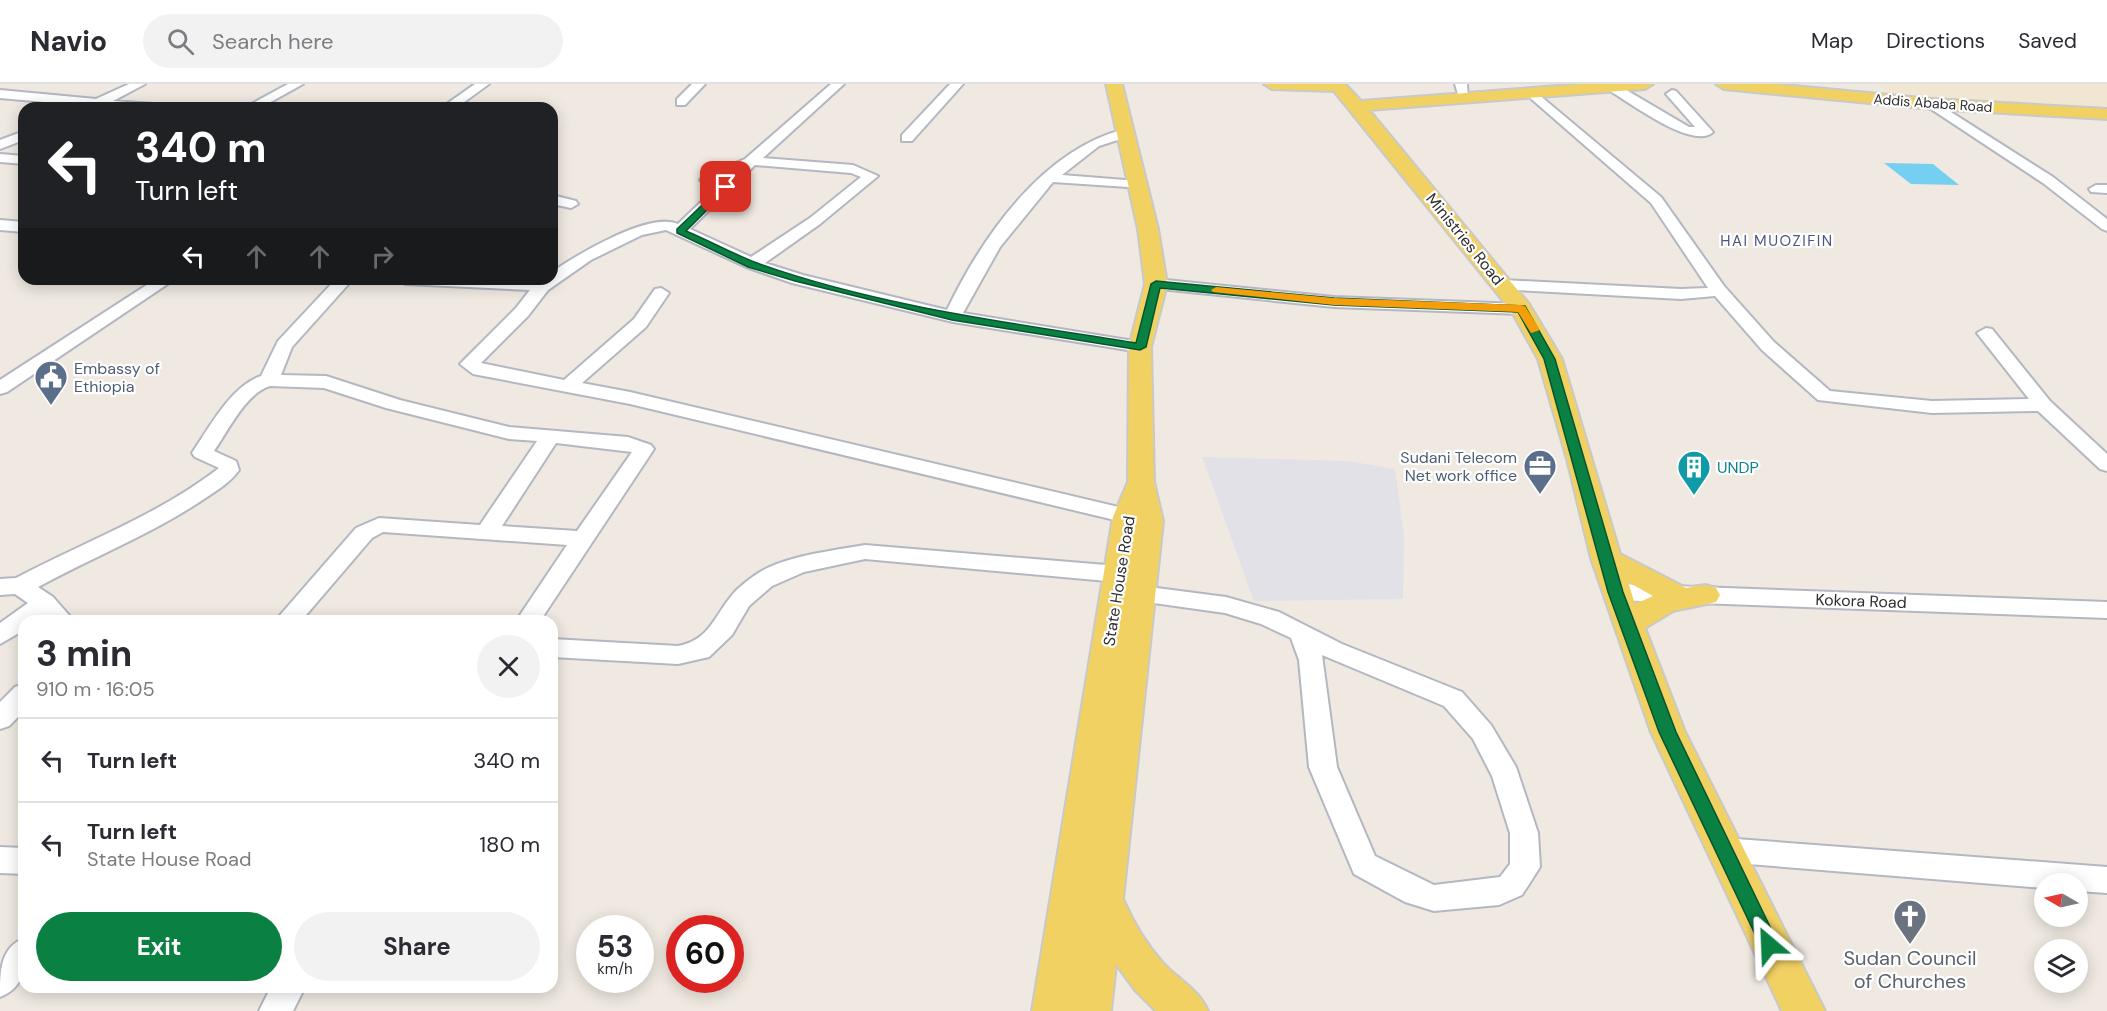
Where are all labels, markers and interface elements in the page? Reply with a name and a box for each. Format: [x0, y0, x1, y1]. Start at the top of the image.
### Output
search box [143, 14, 563, 68]
text: Navio [30, 23, 107, 60]
icon: search [164, 25, 197, 58]
text: Search here [212, 27, 333, 56]
text: Map [1811, 27, 1853, 55]
text: Directions [1886, 27, 1985, 55]
text: Saved [2018, 27, 2077, 55]
street label: Addis Ababa Road [1873, 90, 1993, 116]
text: 340 m [135, 120, 267, 175]
icon: left [36, 126, 114, 204]
pin [700, 161, 751, 212]
icon: arrive [709, 170, 742, 203]
text: Turn left [135, 173, 238, 208]
street label: Ministries Road [1421, 189, 1509, 289]
district label: HAI MUOZIFIN [1720, 231, 1834, 251]
icon: left [177, 240, 210, 273]
icon: ahead [240, 240, 273, 273]
icon: ahead [303, 240, 336, 273]
icon: right [366, 240, 399, 273]
place label: Embassy of Ethiopia [74, 358, 160, 397]
public building icon: Embassy of Ethiopia [33, 359, 69, 406]
place label: Sudani Telecom Net work office [1400, 447, 1517, 486]
office icon: Sudani Telecom Net work office [1522, 448, 1558, 495]
building icon: UNDP [1676, 449, 1712, 496]
place label: UNDP [1717, 457, 1759, 478]
street label: State House Road [1098, 514, 1140, 648]
street label: Kokora Road [1815, 589, 1907, 613]
text: 3 min [36, 630, 132, 677]
button: close [477, 635, 540, 698]
text: 910 m · 16:05 [36, 676, 155, 702]
icon: left [36, 744, 69, 777]
text: Turn left [87, 746, 177, 775]
text: 340 m [473, 746, 540, 775]
text: Turn left [87, 817, 177, 846]
icon: left [36, 828, 69, 861]
text: 180 m [479, 830, 540, 859]
text: State House Road [87, 846, 252, 872]
north arrow [2034, 873, 2088, 927]
map controls [2034, 873, 2088, 993]
church icon: Sudan Council of Churches [1892, 898, 1928, 945]
button: Exit [36, 912, 282, 981]
button: Share [294, 912, 540, 981]
position arrow [1737, 913, 1801, 977]
speed limit sign: 60 [666, 915, 744, 993]
text: 53 [597, 927, 633, 966]
button: layers [2034, 939, 2088, 993]
place label: Sudan Council of Churches [1843, 945, 1977, 994]
text: km/h [597, 959, 633, 979]

